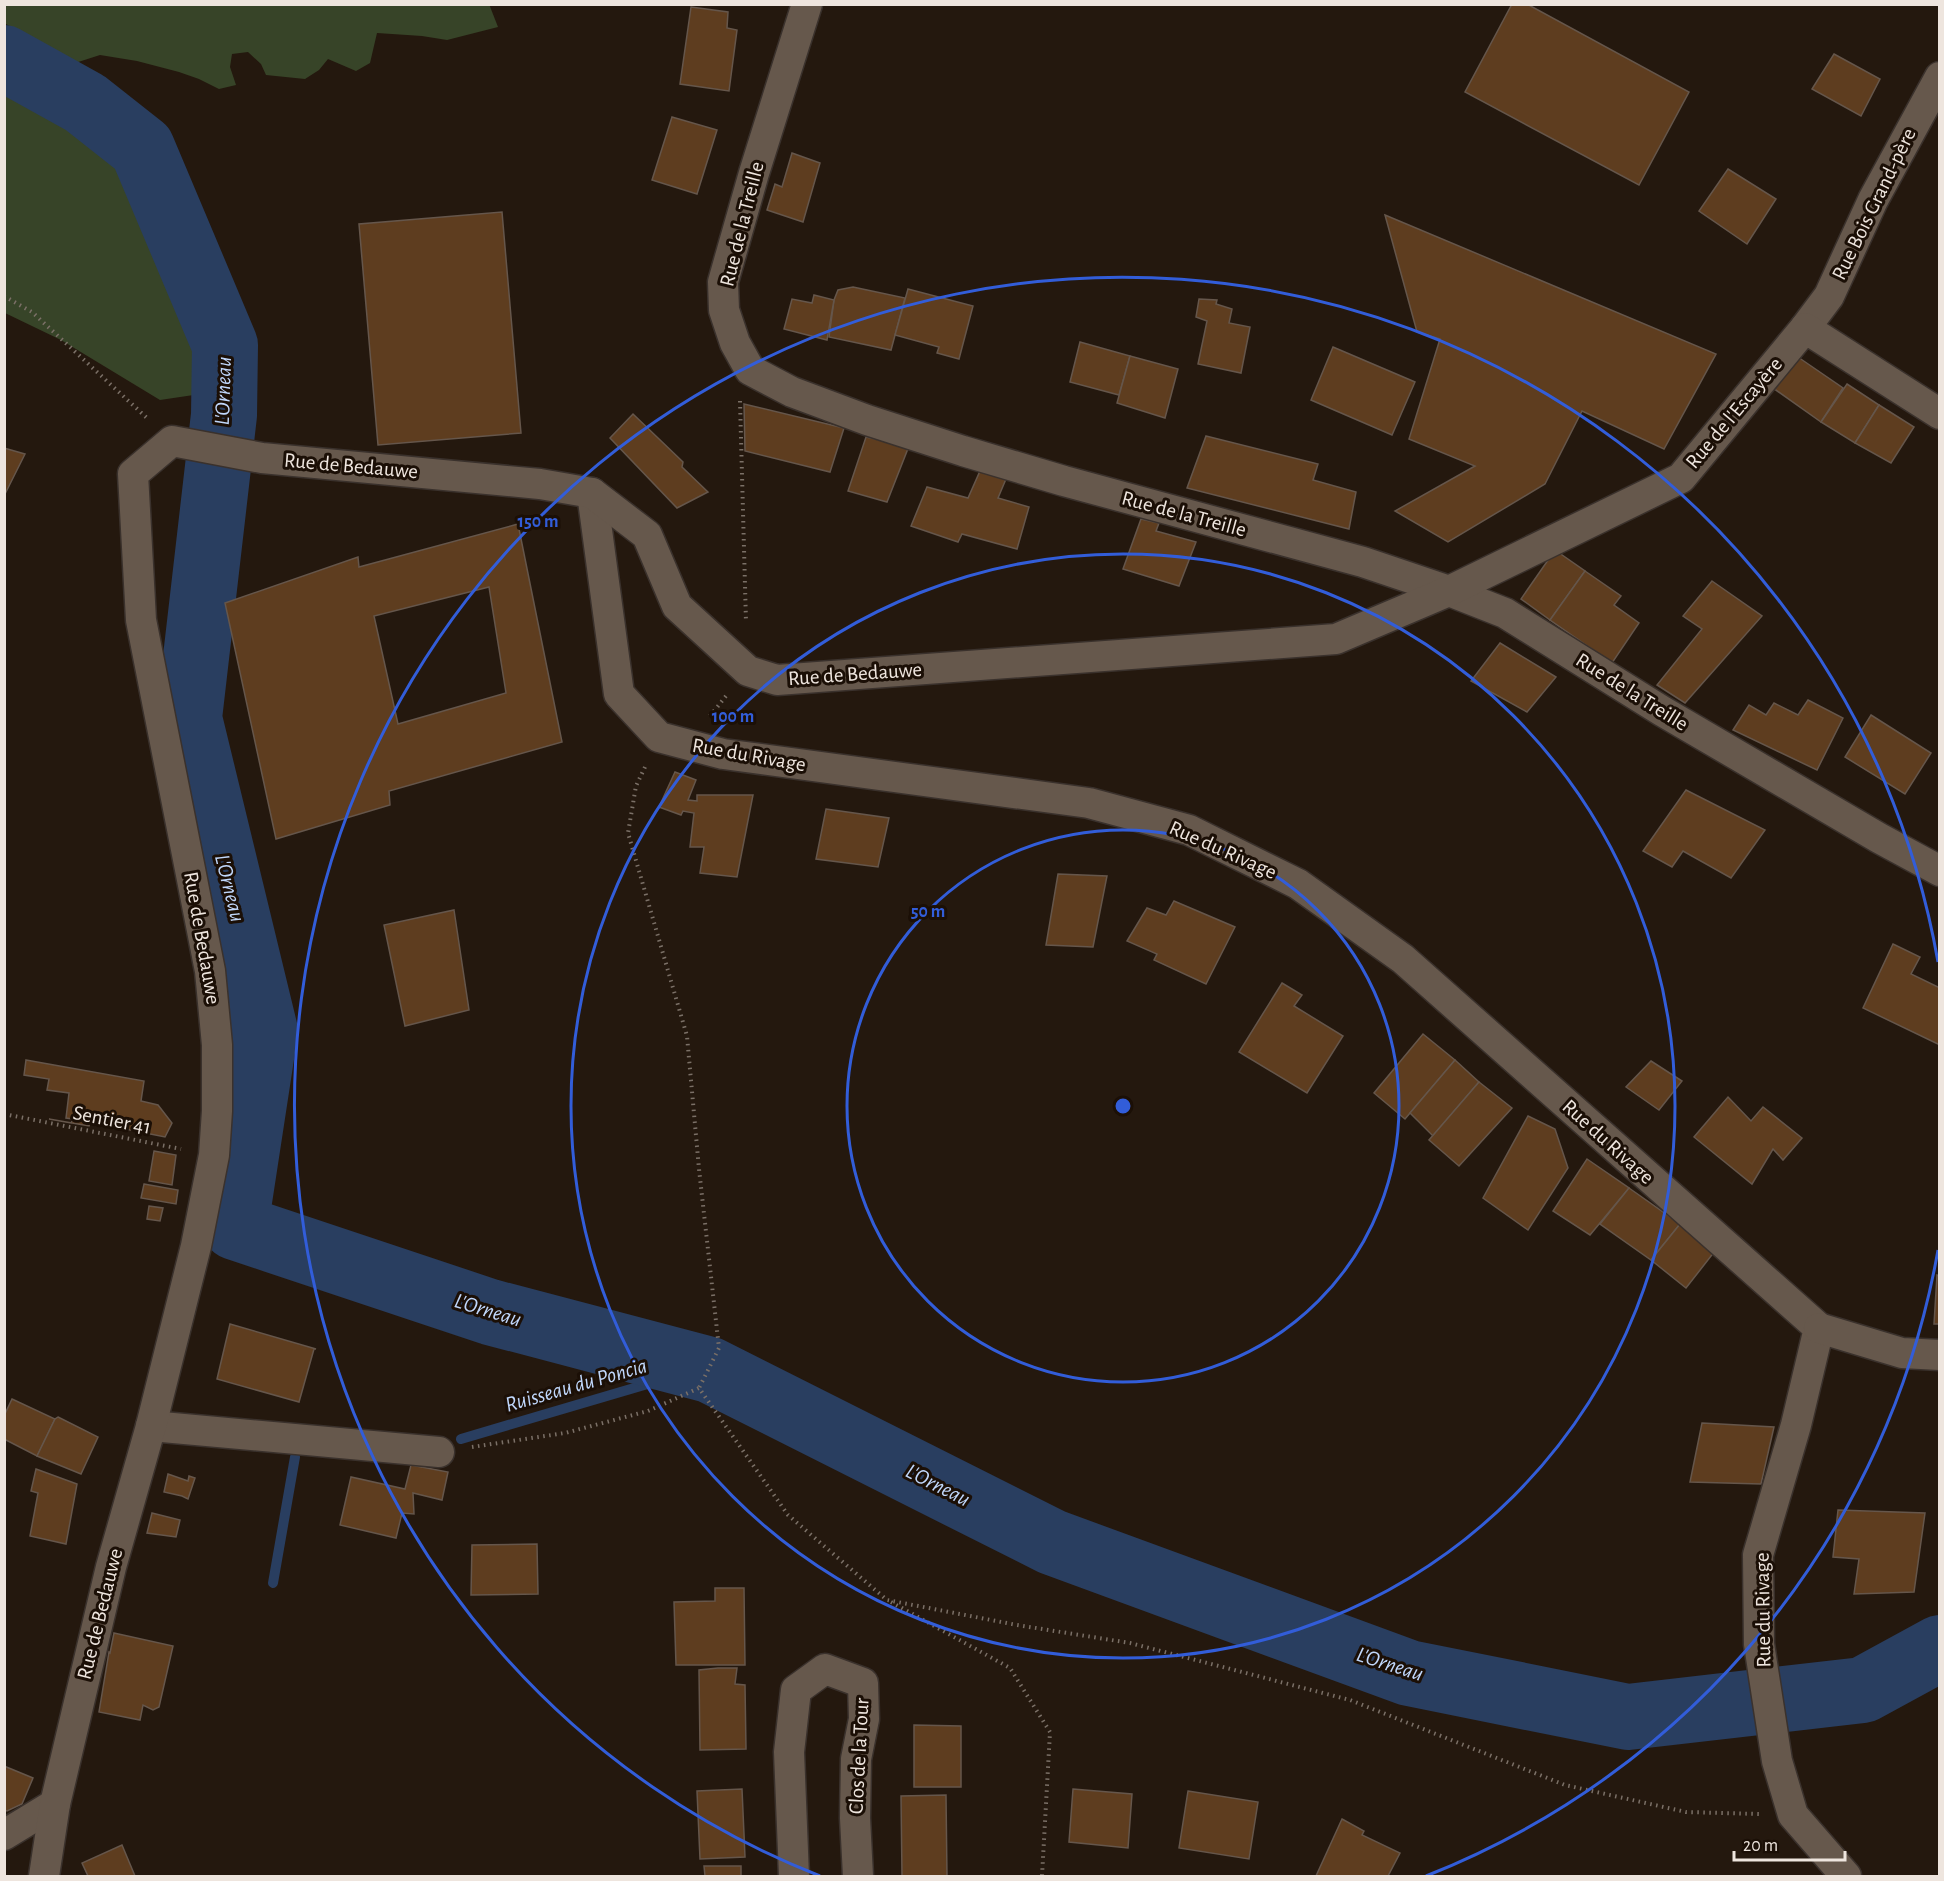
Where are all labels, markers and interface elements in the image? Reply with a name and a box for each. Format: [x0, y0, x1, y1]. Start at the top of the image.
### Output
street label: Rue Bois Grand-père [1828, 125, 1920, 283]
street label: Rue de la Treille [716, 159, 768, 289]
street label: Rue de l'Escayère [1682, 353, 1786, 473]
water label: L'Orneau [211, 356, 235, 426]
street label: Rue de Bedauwe [283, 450, 419, 482]
street label: Rue de la Treille [1119, 487, 1249, 541]
text: 150 m [518, 513, 558, 531]
street label: Rue de la Treille [1572, 649, 1692, 735]
street label: Rue de Bedauwe [787, 659, 923, 689]
text: 100 m [712, 708, 754, 726]
street label: Rue du Rivage [691, 735, 807, 775]
street label: Rue du Rivage [1166, 817, 1280, 883]
water label: L'Orneau [211, 852, 249, 924]
street label: Rue de Bedauwe [180, 870, 224, 1006]
text: 50 m [911, 903, 945, 921]
centre of rings [1113, 1096, 1133, 1116]
street label: Rue du Rivage [1558, 1096, 1658, 1188]
street label: Sentier 41 [71, 1102, 153, 1138]
water label: L'Orneau [452, 1289, 524, 1331]
water label: Ruisseau du Poncia [503, 1354, 649, 1416]
water label: L'Orneau [902, 1460, 974, 1510]
street label: Rue de Bedauwe [74, 1546, 126, 1682]
street label: Rue du Rivage [1751, 1552, 1775, 1668]
water label: L'Orneau [1354, 1643, 1426, 1685]
street label: Clos de la Tour [845, 1697, 873, 1815]
scale bar [1734, 1824, 1845, 1862]
text: 20 m [1743, 1837, 1778, 1855]

